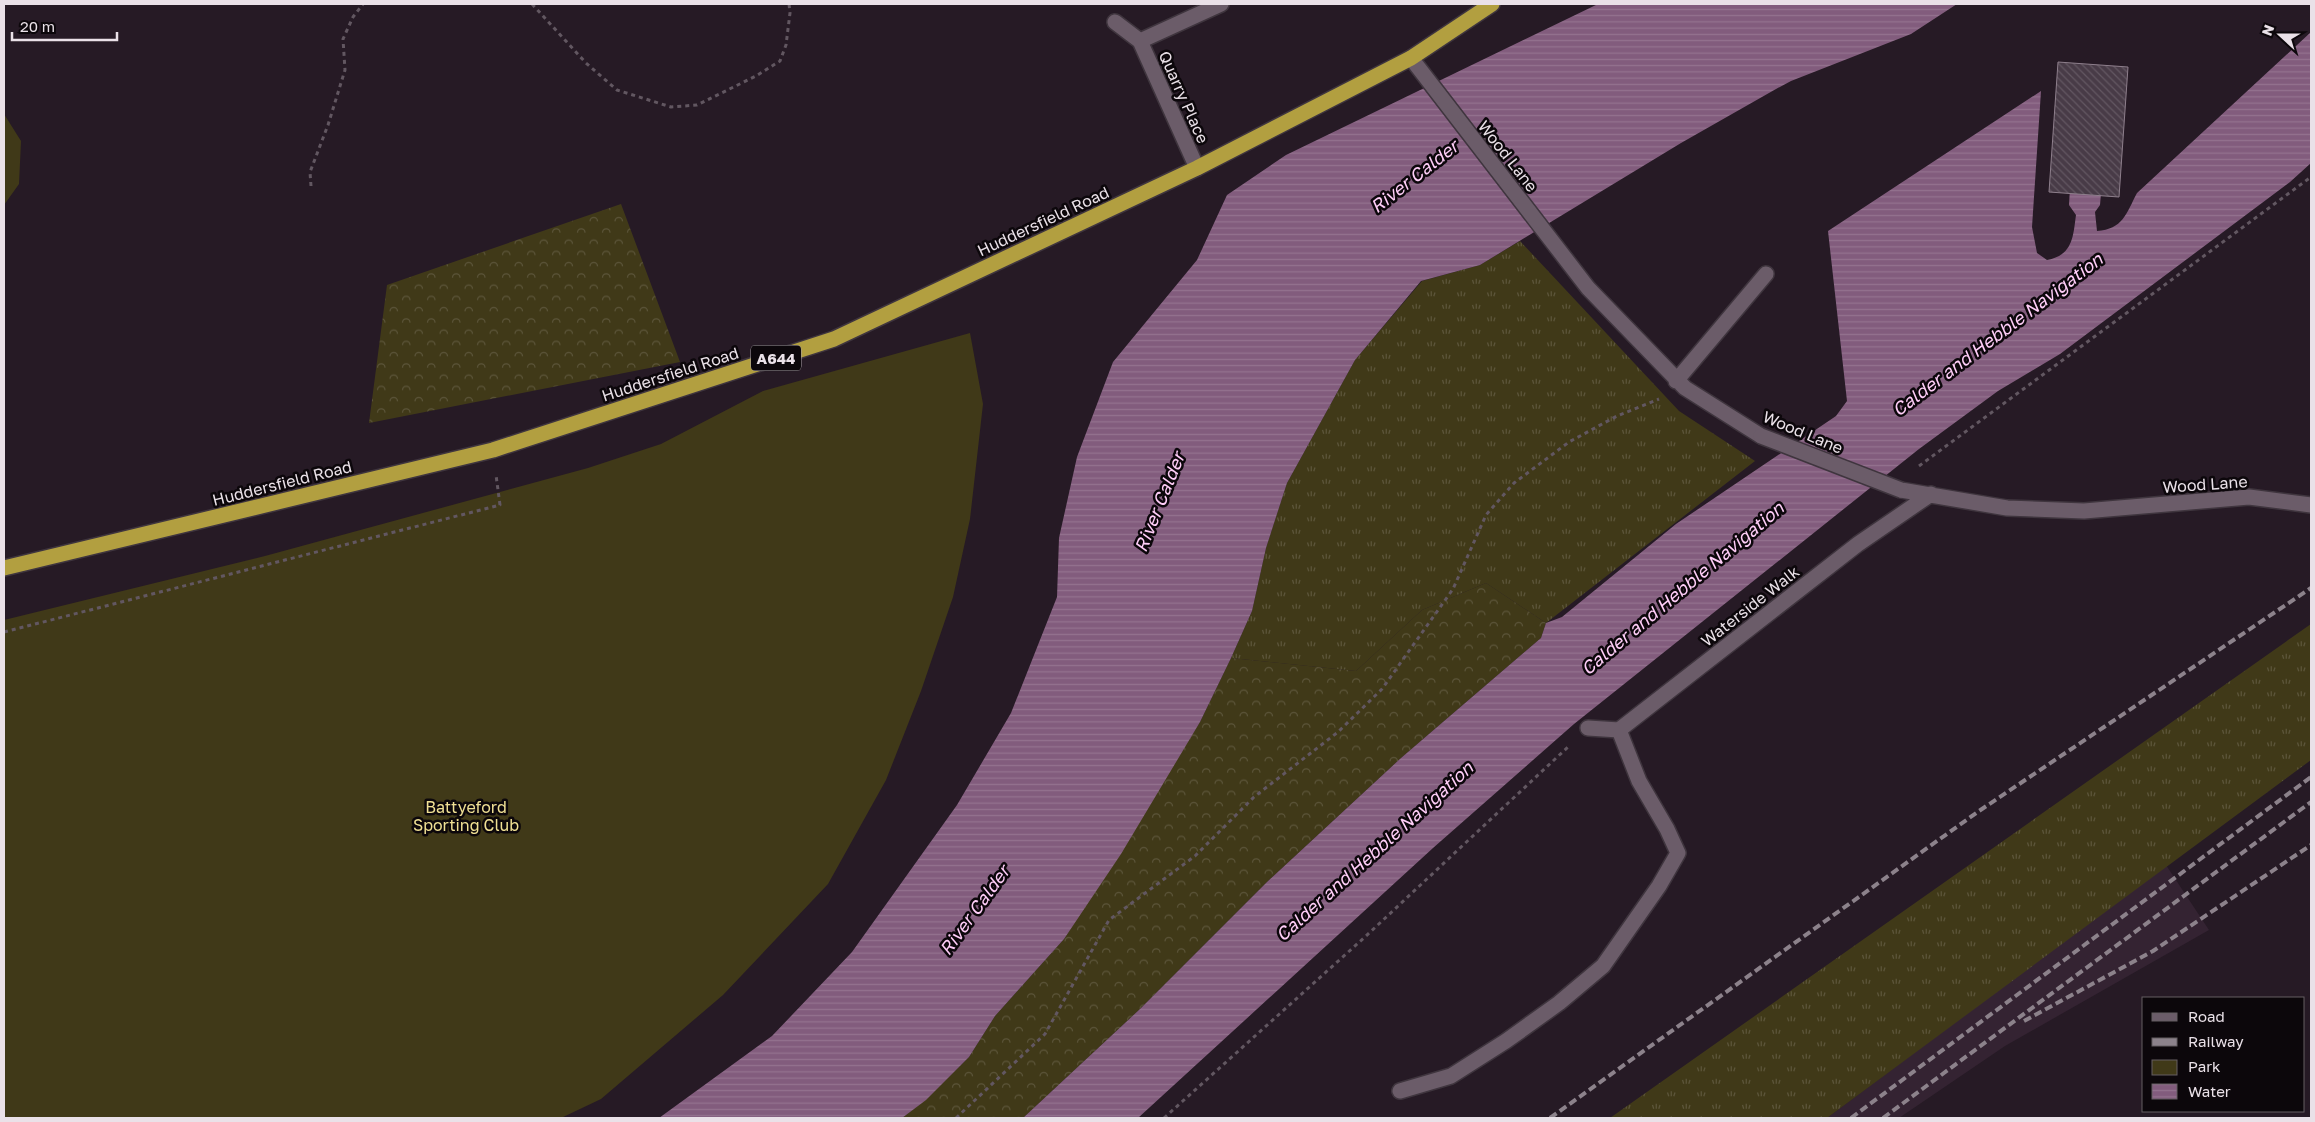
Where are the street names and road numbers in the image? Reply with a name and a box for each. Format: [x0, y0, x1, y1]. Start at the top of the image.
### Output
street label: Quarry Place [1155, 48, 1213, 146]
street label: Wood Lane [1474, 116, 1542, 196]
street label: Huddersfield Road [974, 182, 1112, 260]
street label: Huddersfield Road [599, 342, 741, 406]
road number: A644 [751, 346, 801, 370]
street label: Wood Lane [1760, 406, 1846, 458]
street label: Huddersfield Road [210, 456, 354, 510]
street label: Wood Lane [2162, 471, 2248, 497]
street label: Waterside Walk [1697, 561, 1803, 651]

